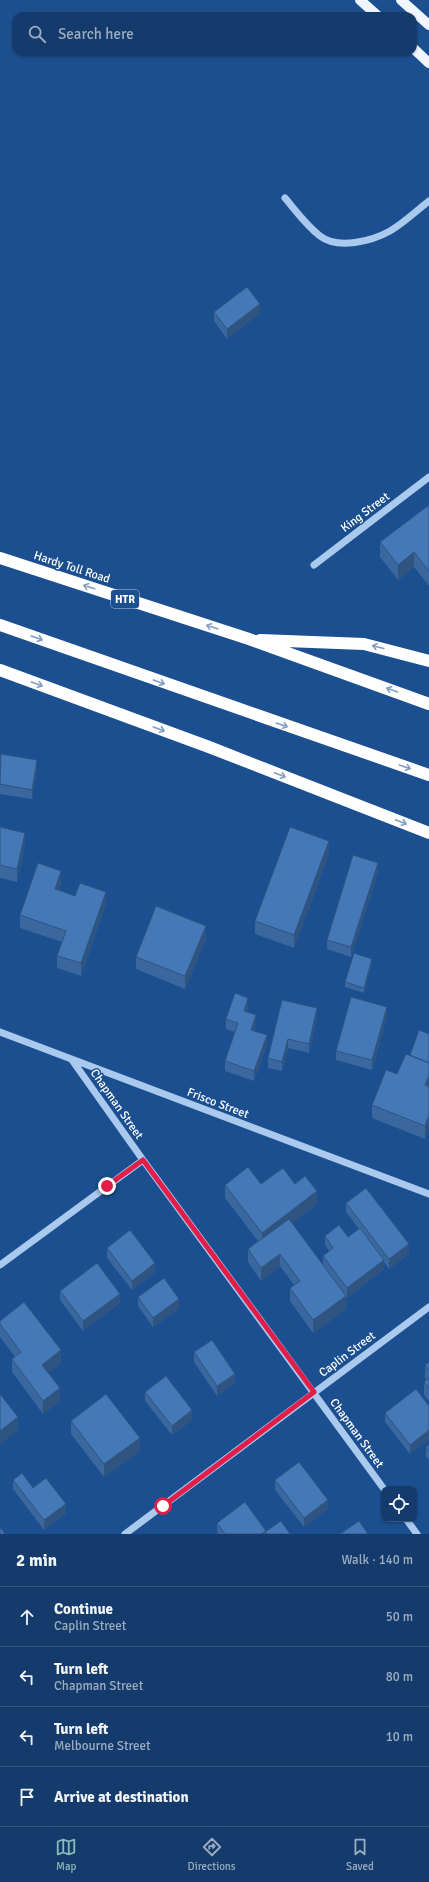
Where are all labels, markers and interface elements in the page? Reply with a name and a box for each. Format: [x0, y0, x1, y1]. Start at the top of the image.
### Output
search box [12, 12, 417, 56]
icon: search [26, 23, 48, 45]
text: Search here [58, 25, 134, 43]
street label: King Street [338, 489, 393, 536]
street label: Hardy Toll Road [32, 548, 112, 587]
one-way arrow [82, 583, 95, 590]
road number: HTR [111, 590, 139, 608]
one-way arrow [206, 623, 219, 630]
one-way arrow [30, 635, 43, 642]
one-way arrow [371, 643, 384, 651]
one-way arrow [153, 678, 165, 686]
one-way arrow [30, 681, 43, 688]
one-way arrow [387, 686, 399, 694]
one-way arrow [276, 721, 288, 729]
one-way arrow [152, 725, 164, 733]
one-way arrow [398, 764, 411, 771]
one-way arrow [274, 772, 286, 780]
one-way arrow [395, 819, 407, 827]
street label: Chapman Street [87, 1066, 146, 1142]
street label: Frisco Street [185, 1085, 251, 1122]
route end [98, 1177, 116, 1195]
street label: Caplin Street [316, 1328, 378, 1380]
street label: Chapman Street [326, 1396, 387, 1471]
map controls [381, 1486, 417, 1522]
button: locate [381, 1486, 417, 1522]
route start [154, 1497, 172, 1515]
text: 2 min [16, 1550, 57, 1571]
text: Walk · 140 m [342, 1552, 413, 1568]
text: Continue [54, 1600, 113, 1618]
icon: ahead [16, 1606, 38, 1628]
text: 50 m [386, 1609, 413, 1625]
text: Caplin Street [54, 1618, 126, 1634]
text: Turn left [54, 1660, 108, 1678]
icon: left [16, 1666, 38, 1688]
text: 80 m [386, 1669, 413, 1685]
text: Chapman Street [54, 1678, 143, 1694]
text: Turn left [54, 1720, 108, 1738]
icon: left [16, 1726, 38, 1748]
text: 10 m [386, 1729, 413, 1745]
text: Melbourne Street [54, 1738, 151, 1754]
icon: arrive [16, 1786, 38, 1808]
text: Arrive at destination [54, 1788, 189, 1806]
tab: Map [55, 1836, 77, 1873]
tab: Directions [188, 1836, 236, 1873]
tab: Saved [346, 1836, 374, 1873]

